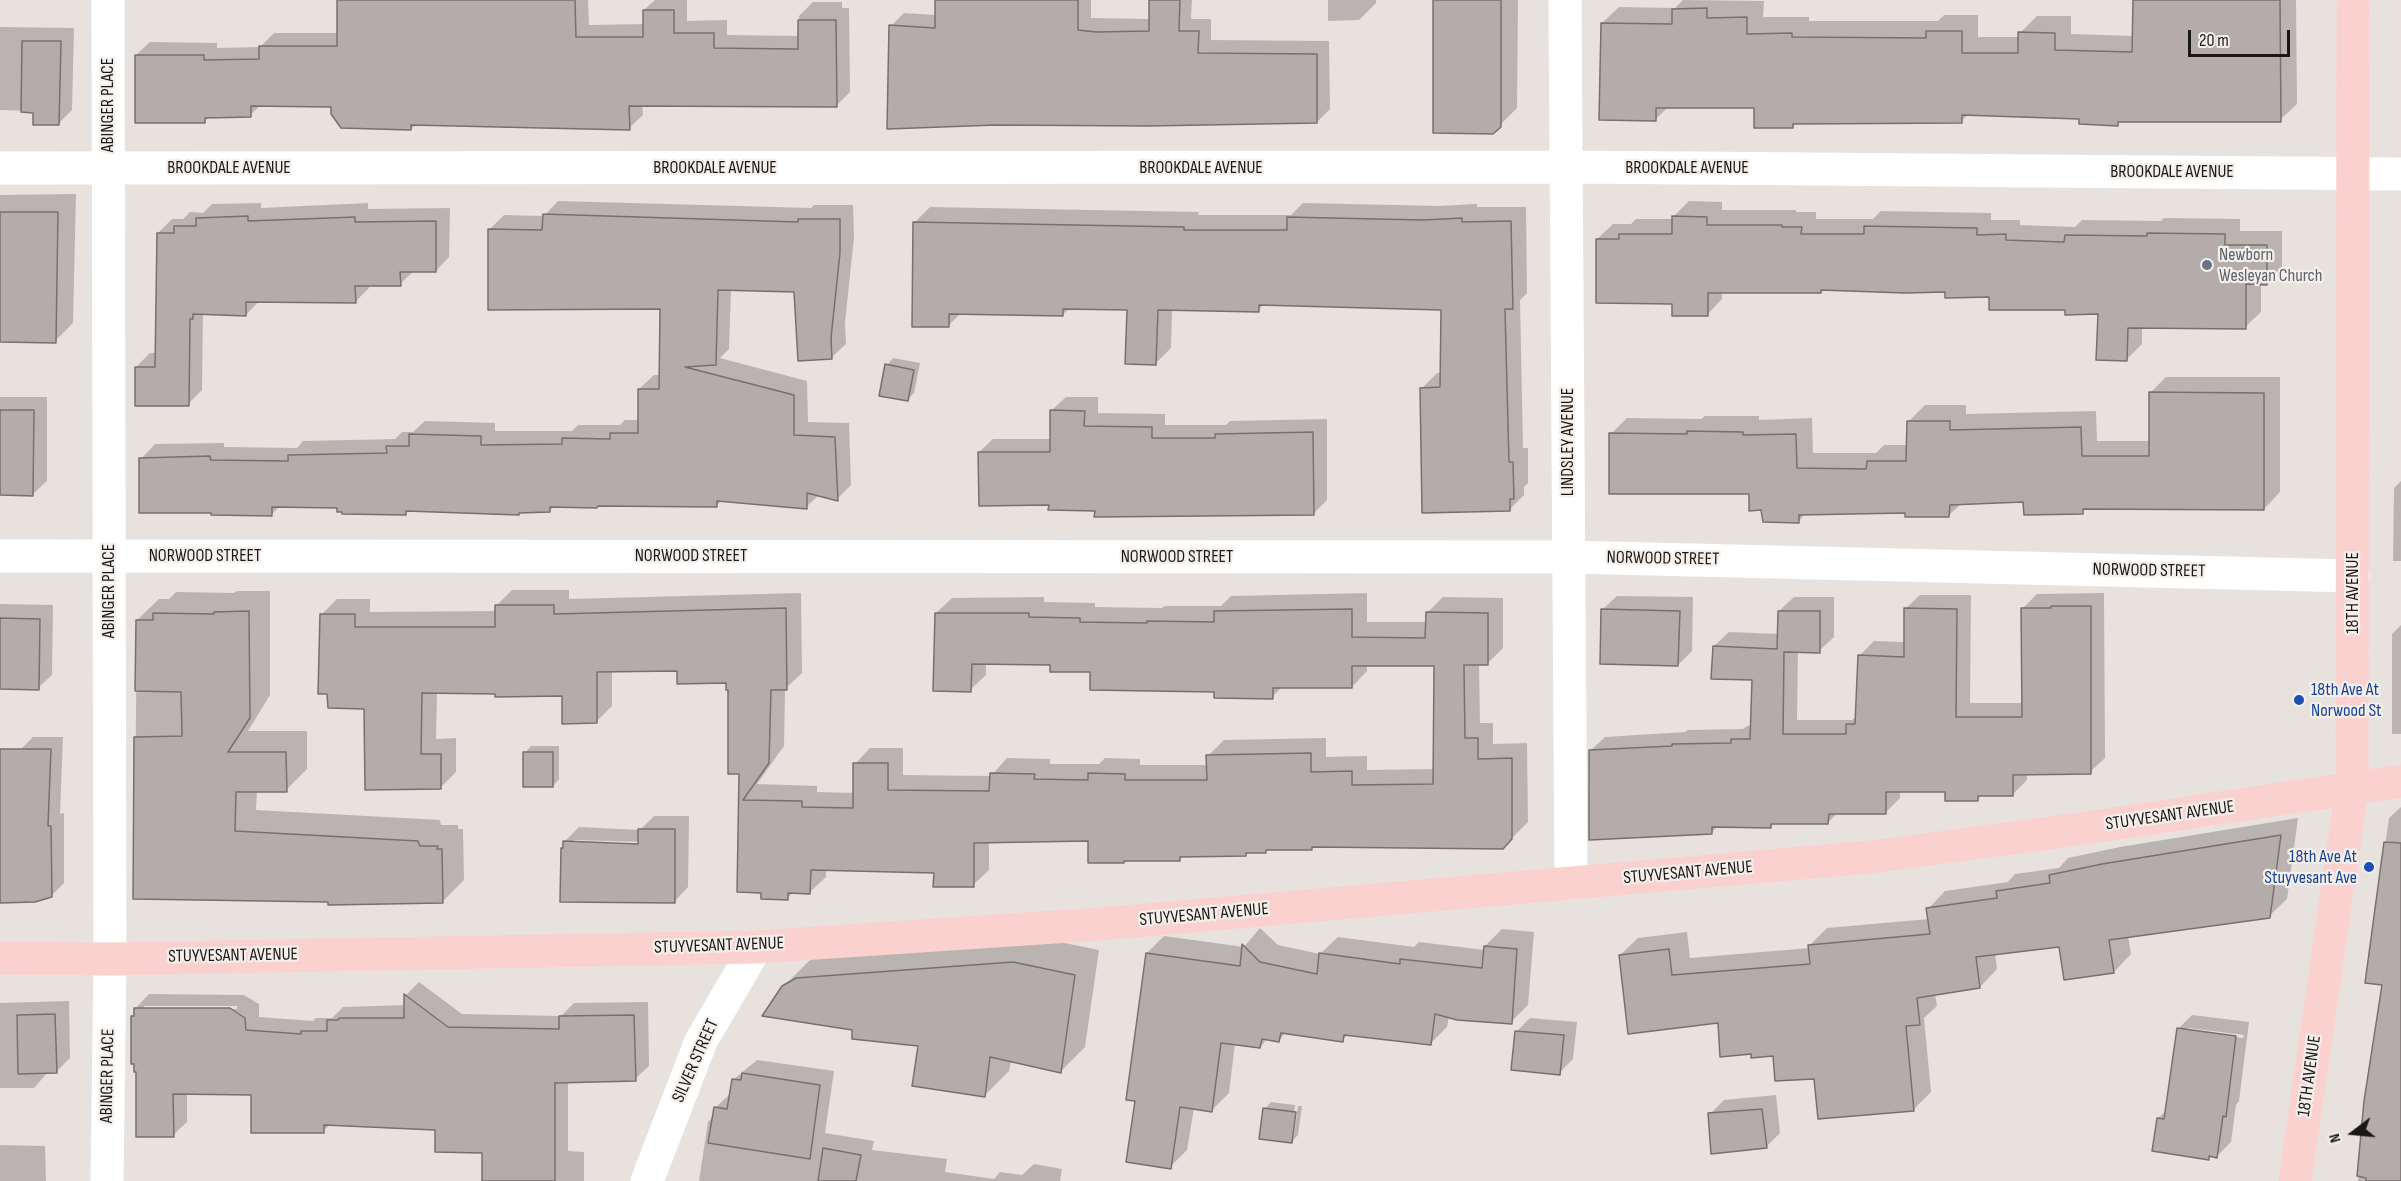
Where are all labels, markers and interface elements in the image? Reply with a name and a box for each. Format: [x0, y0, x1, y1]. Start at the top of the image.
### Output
scale bar [2191, 18, 2293, 56]
text: 20 m [2199, 30, 2229, 51]
street label: ABINGER PLACE [97, 58, 119, 152]
street label: BROOKDALE AVENUE [167, 157, 291, 179]
street label: BROOKDALE AVENUE [653, 157, 777, 179]
street label: BROOKDALE AVENUE [1139, 157, 1263, 179]
street label: BROOKDALE AVENUE [1625, 157, 1749, 179]
street label: BROOKDALE AVENUE [2110, 161, 2234, 183]
place label: Newborn Wesleyan Church [2219, 244, 2322, 286]
marker: Newborn Wesleyan Church [2200, 258, 2214, 272]
street label: LINDSLEY AVENUE [1557, 388, 1579, 496]
street label: ABINGER PLACE [98, 544, 120, 638]
street label: NORWOOD STREET [149, 545, 261, 567]
street label: NORWOOD STREET [635, 545, 747, 567]
street label: NORWOOD STREET [1121, 546, 1233, 568]
street label: NORWOOD STREET [1606, 547, 1720, 571]
street label: 18TH AVENUE [2342, 552, 2364, 634]
street label: NORWOOD STREET [2092, 559, 2206, 583]
place label: 18th Ave At Norwood St [2311, 679, 2382, 722]
marker: 18th Ave At Norwood St [2292, 693, 2306, 707]
street label: STUYVESANT AVENUE [2104, 796, 2236, 836]
place label: 18th Ave At Stuyvesant Ave [2264, 846, 2357, 888]
street label: STUYVESANT AVENUE [1622, 857, 1754, 889]
marker: 18th Ave At Stuyvesant Ave [2362, 860, 2376, 874]
street label: STUYVESANT AVENUE [1138, 899, 1270, 931]
street label: STUYVESANT AVENUE [654, 933, 784, 959]
street label: STUYVESANT AVENUE [168, 944, 298, 968]
street label: SILVER STREET [668, 1016, 724, 1106]
street label: ABINGER PLACE [96, 1029, 120, 1123]
street label: 18TH AVENUE [2294, 1034, 2326, 1118]
north arrow [2323, 1103, 2383, 1163]
text: N [2325, 1131, 2346, 1145]

